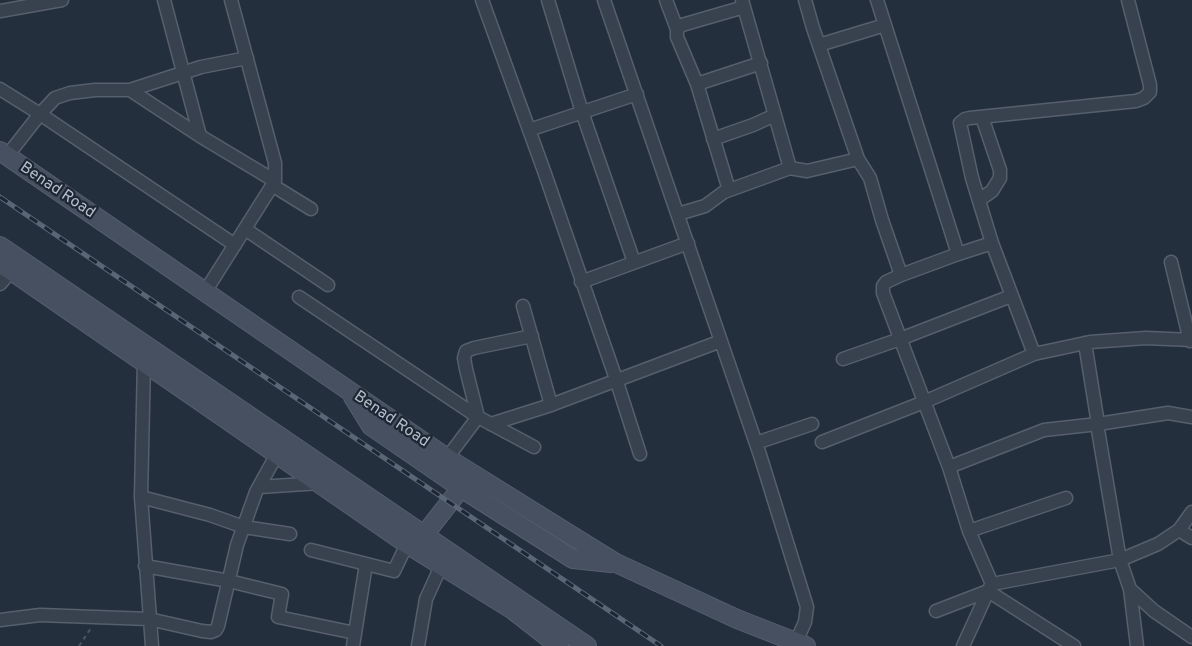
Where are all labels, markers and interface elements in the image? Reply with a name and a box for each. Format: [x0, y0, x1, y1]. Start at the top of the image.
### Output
street label: Benad Road [16, 159, 98, 223]
street label: Benad Road [350, 388, 432, 452]

